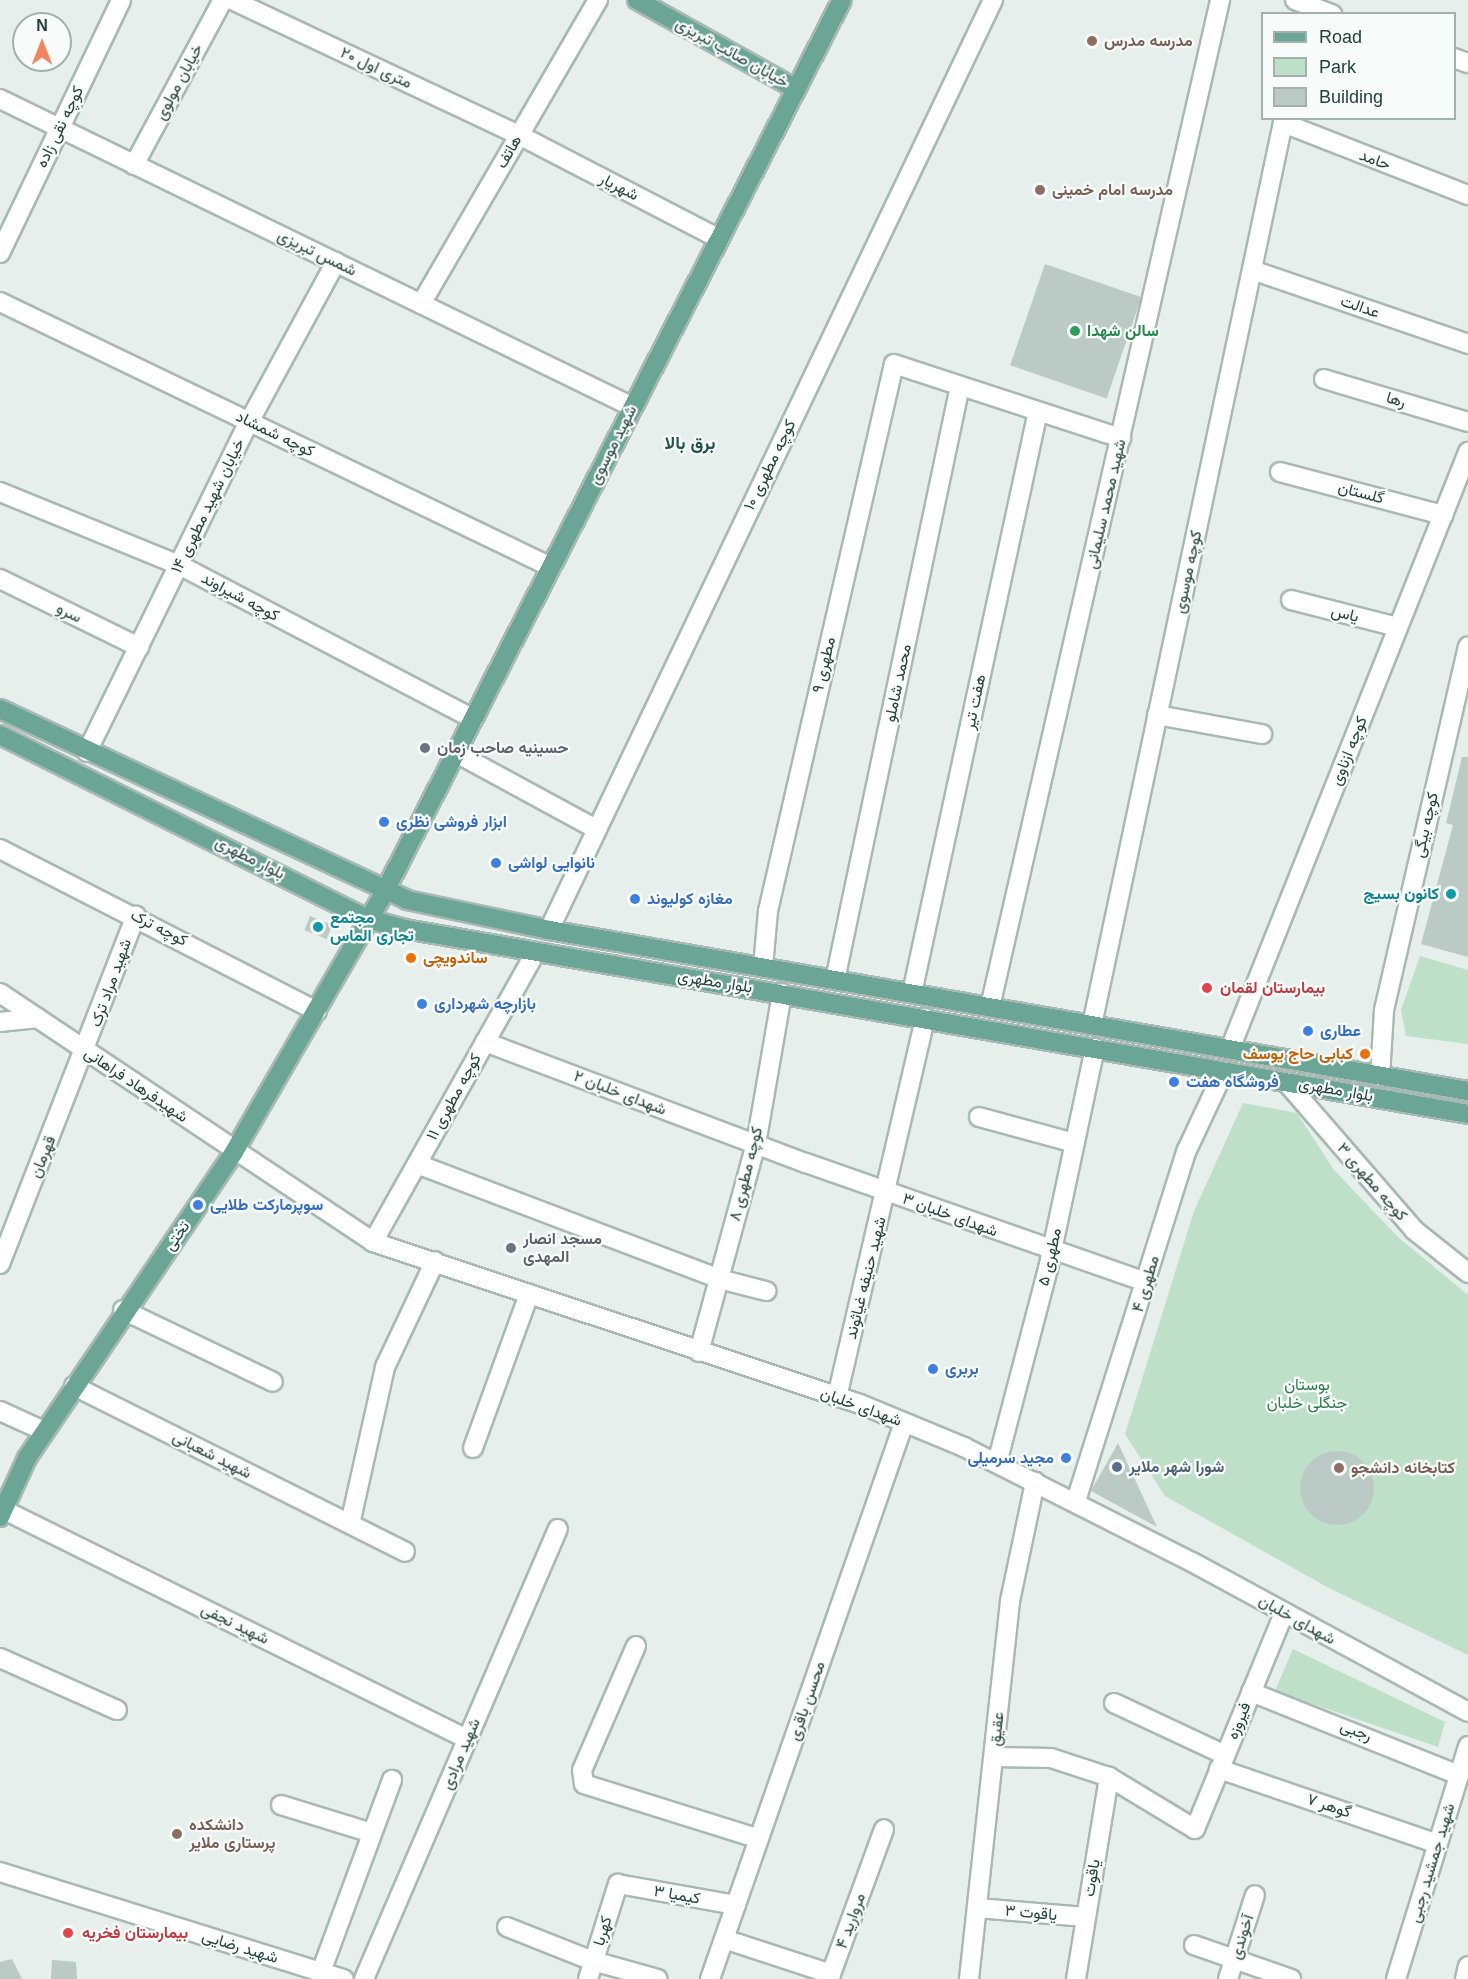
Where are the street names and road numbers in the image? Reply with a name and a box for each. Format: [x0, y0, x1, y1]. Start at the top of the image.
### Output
street label: خیابان صائب تبریزی [672, 14, 792, 92]
street label: خیابان مولوی [151, 41, 207, 123]
street label: ۲۰ متری اول [337, 43, 415, 93]
street label: کوچه نقی زاده [32, 83, 88, 171]
street label: هاتف [492, 132, 526, 172]
street label: حامد [1357, 146, 1393, 174]
street label: شهریار [596, 169, 642, 205]
street label: شمس تبریزی [274, 226, 360, 280]
street label: عدالت [1338, 291, 1382, 323]
street label: رها [1384, 388, 1408, 412]
street label: شهید موسوی [585, 402, 641, 488]
street label: کوچه شمشاد [233, 407, 317, 461]
street label: کوچه مطهری ۱۰ [740, 417, 800, 513]
street label: خیابان شهید مطهری ۱۴ [167, 436, 249, 576]
street label: شهید محمد سلیمانی [1082, 437, 1130, 571]
street label: گلستان [1336, 478, 1386, 508]
street label: کوچه موسوی [1170, 529, 1206, 615]
street label: کوچه شیراوند [198, 568, 282, 626]
street label: سرو [53, 599, 85, 627]
street label: یاس [1329, 601, 1361, 627]
street label: مطهری ۹ [808, 635, 840, 695]
street label: محمد شاملو [880, 642, 916, 724]
street label: هفت تیر [960, 673, 990, 731]
street label: کوچه ازناوی [1326, 714, 1372, 788]
street label: کوچه بیگی [1409, 790, 1443, 860]
street label: بلوار مطهری [212, 832, 288, 884]
street label: کوچه ترک [127, 906, 191, 950]
street label: شهید مراد ترک [86, 936, 136, 1030]
street label: بلوار مطهری [676, 967, 754, 997]
street label: شهیدفرهاد فراهانی [81, 1043, 191, 1127]
street label: کوچه مطهری ۱۱ [422, 1050, 486, 1144]
street label: شهدای خلبان ۲ [571, 1067, 669, 1119]
street label: بلوار مطهری [1297, 1074, 1375, 1106]
street label: کوچه مطهری ۸ [725, 1125, 767, 1223]
street label: قهرمان [26, 1133, 60, 1181]
street label: کوچه مطهری ۳ [1333, 1139, 1411, 1225]
street label: شهدای خلبان ۳ [900, 1189, 1000, 1241]
street label: شهید حنیفه غیاثوند [842, 1215, 890, 1341]
street label: تختی [160, 1217, 194, 1255]
street label: مطهری ۵ [1034, 1226, 1066, 1288]
street label: مطهری ۴ [1128, 1253, 1164, 1315]
street label: شهدای خلبان [818, 1383, 904, 1431]
street label: شهید شعبانی [169, 1427, 255, 1483]
street label: شهدای خلبان [1255, 1591, 1339, 1649]
street label: شهید نجفی [198, 1599, 272, 1649]
street label: محسن باقری [784, 1659, 830, 1743]
street label: فیروزه [1223, 1700, 1255, 1742]
street label: عقیق [986, 1711, 1008, 1747]
street label: شهید مرادی [437, 1715, 485, 1793]
street label: رجبی [1337, 1716, 1375, 1746]
street label: گوهر ۷ [1304, 1790, 1354, 1822]
street label: شهید جمشید رجبی [1405, 1801, 1459, 1925]
street label: یاقوت [1080, 1858, 1104, 1898]
street label: کیمیا ۳ [652, 1881, 702, 1909]
street label: مروارید ۴ [832, 1891, 870, 1951]
street label: یاقوت ۳ [1004, 1901, 1058, 1925]
street label: آخوندی [1226, 1912, 1258, 1962]
street label: کهربا [589, 1914, 617, 1948]
street label: شهید رضایی [200, 1926, 280, 1968]

